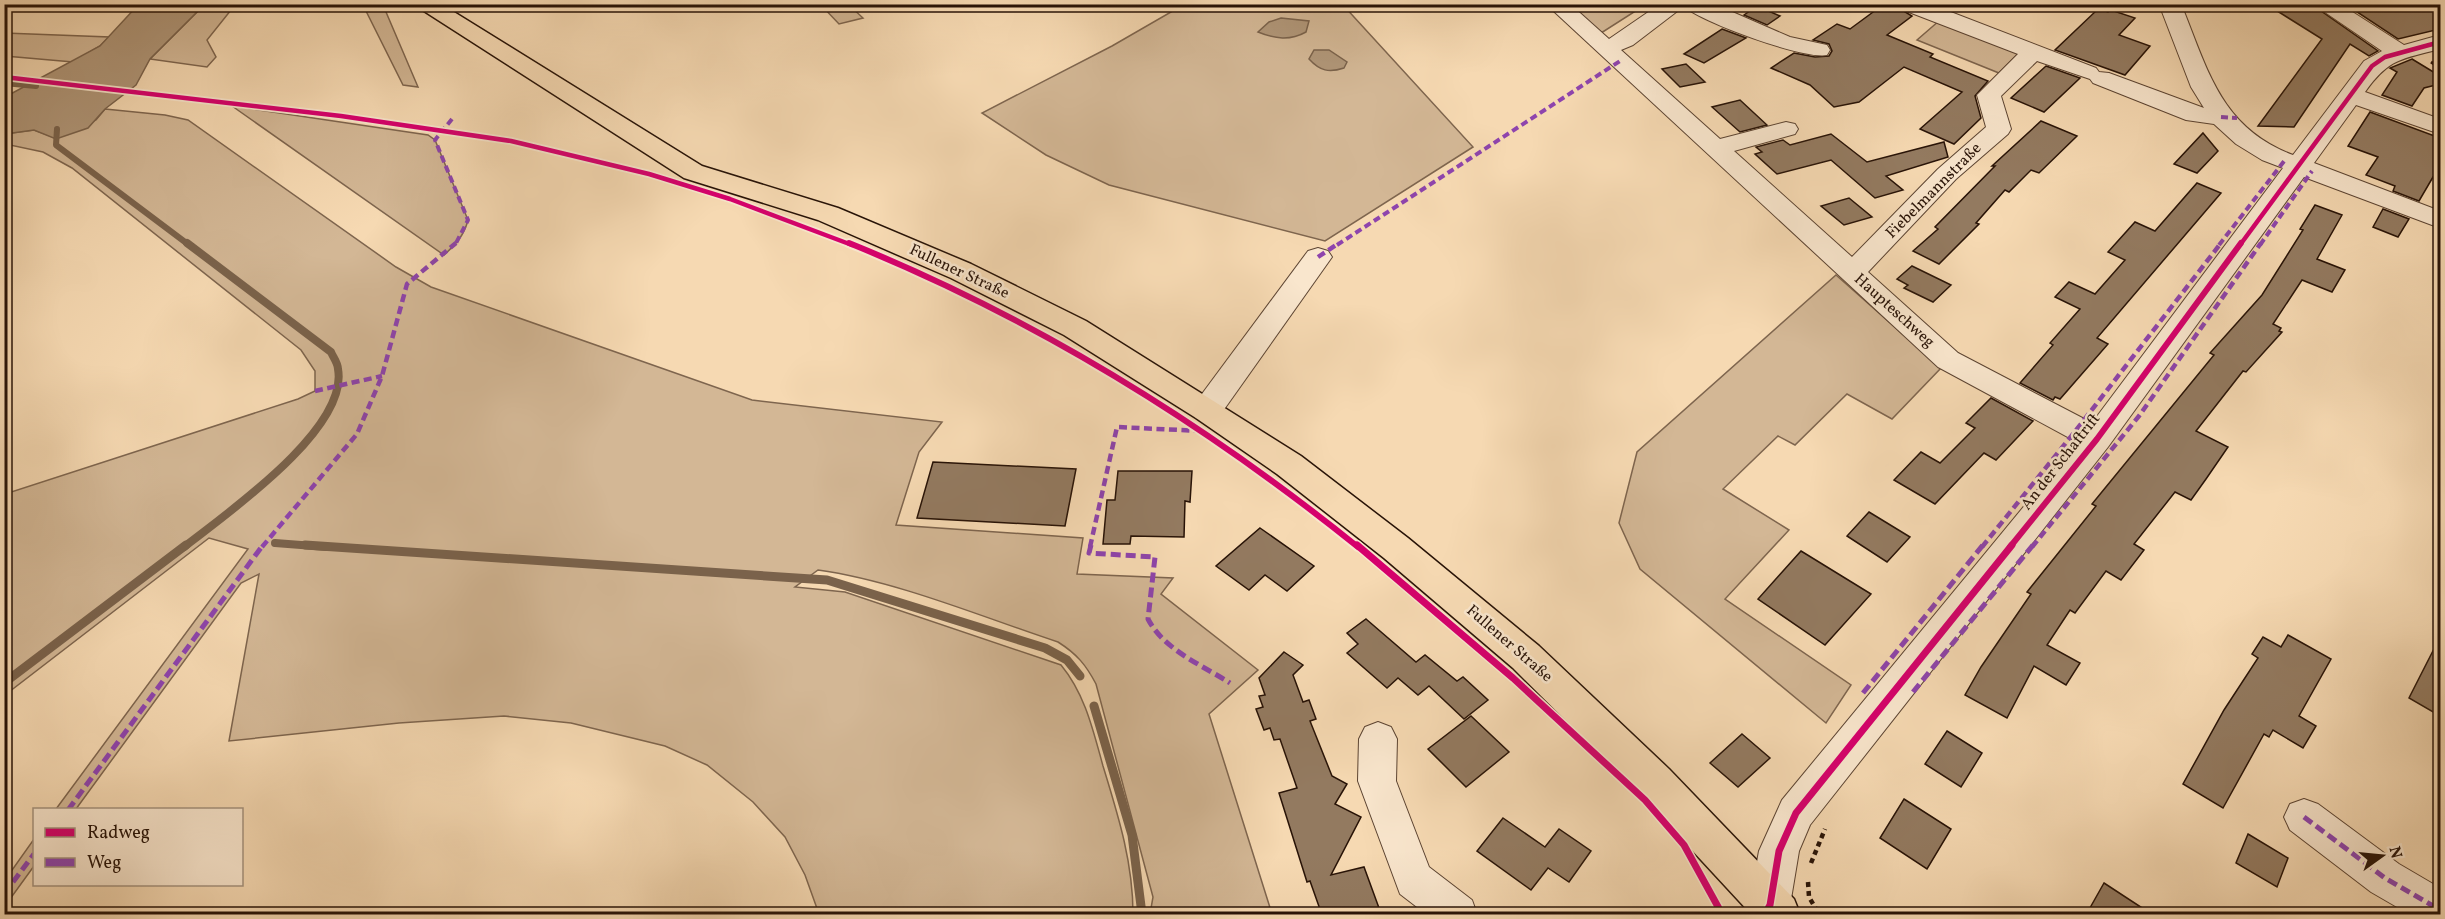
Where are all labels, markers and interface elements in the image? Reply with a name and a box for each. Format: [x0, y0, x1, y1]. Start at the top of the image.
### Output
street label: Fiebelmannstraße [1881, 138, 1987, 244]
street label: Fullener Straße [905, 239, 1013, 305]
street label: Haupteschweg [1849, 269, 1939, 353]
street label: An der Schaftrift [2016, 409, 2106, 515]
street label: Fullener Straße [1461, 600, 1557, 688]
legend [33, 808, 243, 886]
text: Radweg [87, 821, 150, 846]
north arrow [2352, 826, 2412, 886]
text: N [2382, 844, 2407, 861]
text: Weg [87, 851, 121, 876]

